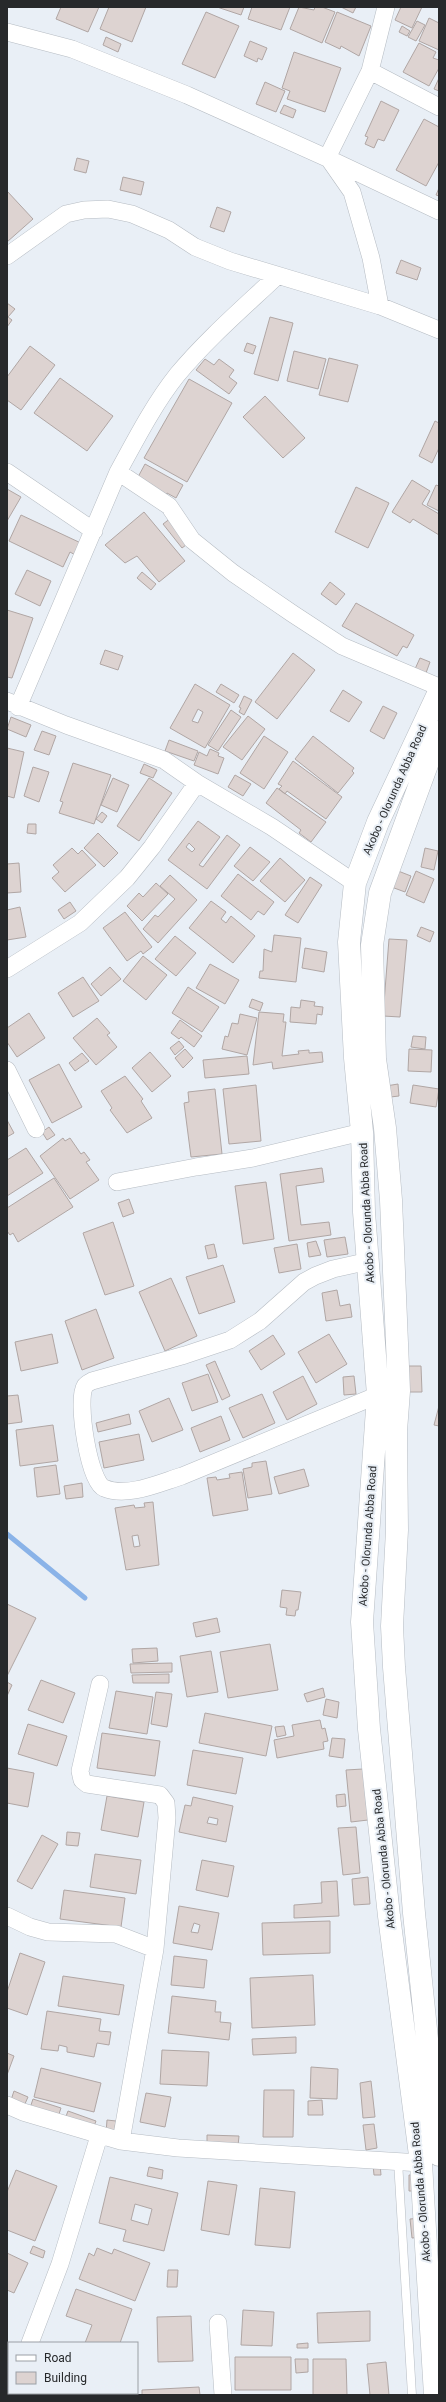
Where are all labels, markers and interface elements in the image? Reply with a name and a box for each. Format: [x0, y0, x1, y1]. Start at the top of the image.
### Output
street label: Akobo - Olorunda Abba Road [360, 723, 430, 857]
street label: Akobo - Olorunda Abba Road [357, 1142, 377, 1284]
street label: Akobo - Olorunda Abba Road [357, 1465, 379, 1607]
street label: Akobo - Olorunda Abba Road [370, 1788, 398, 1930]
street label: Akobo - Olorunda Abba Road [408, 2121, 434, 2263]
legend [8, 2342, 138, 2394]
text: Road [44, 2351, 72, 2365]
text: Building [44, 2371, 87, 2385]

